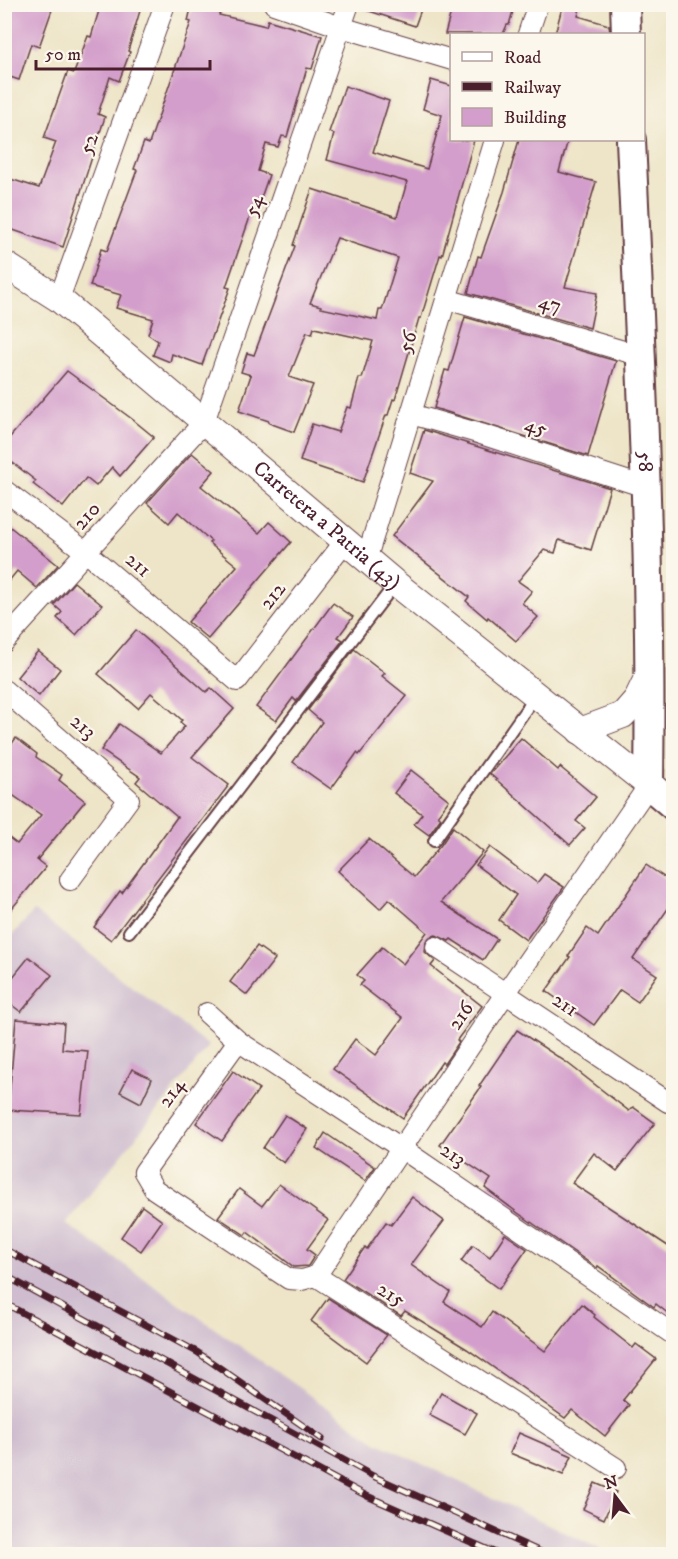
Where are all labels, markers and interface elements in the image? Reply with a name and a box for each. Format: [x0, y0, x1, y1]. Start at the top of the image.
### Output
scale bar [36, 33, 210, 71]
legend [450, 33, 645, 141]
text: 50 m [45, 44, 81, 66]
text: Road [504, 47, 541, 69]
text: Railway [504, 77, 562, 99]
text: Building [504, 107, 566, 129]
street label: 52 [73, 129, 105, 158]
street label: 54 [238, 191, 270, 220]
street label: 47 [536, 288, 564, 320]
street label: 56 [392, 327, 424, 356]
street label: 45 [521, 411, 551, 443]
street label: 58 [632, 451, 658, 473]
street label: Carretera a Patria (43) [248, 456, 406, 595]
street label: 210 [68, 496, 106, 536]
street label: 211 [120, 547, 156, 583]
street label: 212 [254, 576, 292, 615]
street label: 213 [65, 709, 101, 745]
street label: 211 [547, 987, 583, 1023]
street label: 216 [442, 996, 480, 1035]
street label: 214 [153, 1072, 192, 1113]
street label: 213 [435, 1137, 471, 1173]
street label: 215 [372, 1276, 410, 1314]
north arrow [585, 1466, 645, 1526]
text: N [602, 1471, 620, 1494]

